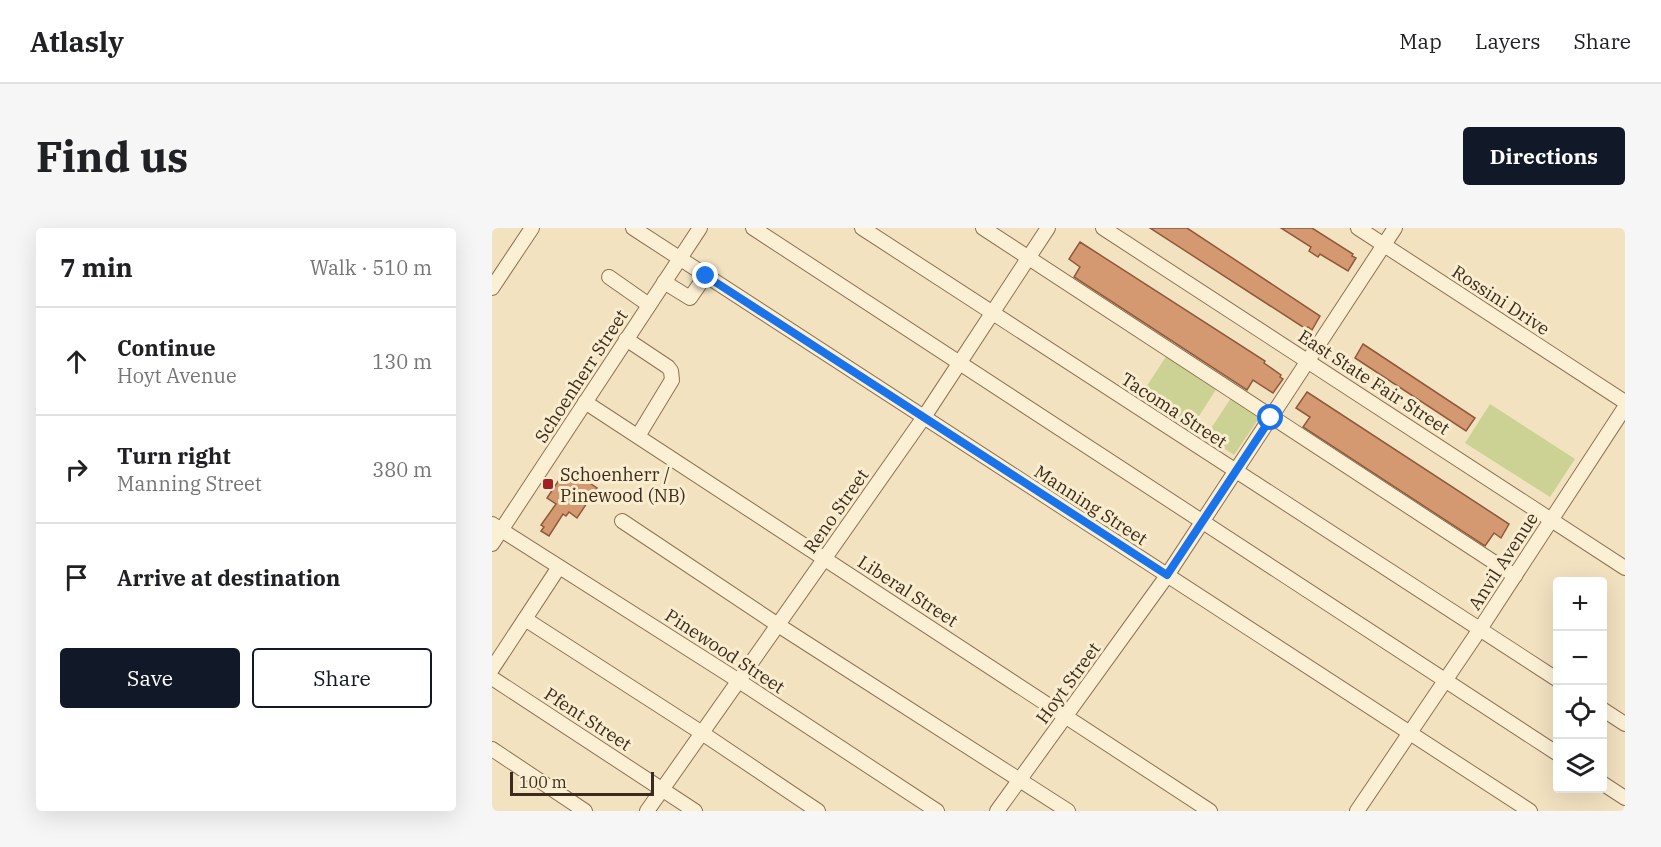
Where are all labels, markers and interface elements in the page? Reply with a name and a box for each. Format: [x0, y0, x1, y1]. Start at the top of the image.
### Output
text: Atlasly [30, 23, 124, 60]
text: Map [1399, 27, 1442, 55]
text: Layers [1475, 27, 1541, 55]
text: Share [1574, 27, 1631, 55]
button: Directions [1463, 127, 1625, 185]
text: Find us [36, 129, 188, 184]
text: 7 min [60, 250, 133, 284]
text: Walk · 510 m [310, 254, 432, 281]
street label: Rossini Drive [1448, 260, 1554, 340]
route end [692, 262, 718, 288]
street label: Schoenherr Street [529, 305, 633, 447]
street label: East State Fair Street [1294, 324, 1454, 440]
text: Continue [117, 333, 216, 362]
icon: ahead [60, 345, 93, 378]
text: 130 m [372, 348, 432, 375]
text: Hoyt Avenue [117, 362, 237, 389]
street label: Tacoma Street [1117, 367, 1231, 453]
route start [1257, 404, 1283, 430]
text: Turn right [117, 441, 231, 470]
icon: right [60, 453, 93, 486]
text: 380 m [372, 456, 432, 483]
street label: Manning Street [1030, 460, 1152, 550]
place label: Schoenherr / Pinewood (NB) [560, 463, 686, 507]
street label: Reno Street [799, 464, 873, 558]
text: Manning Street [117, 470, 262, 497]
marker: Schoenherr / Pinewood (NB) [541, 477, 555, 491]
street label: Anvil Avenue [1463, 508, 1543, 614]
street label: Liberal Street [854, 550, 962, 632]
icon: arrive [60, 561, 93, 594]
text: Arrive at destination [117, 563, 340, 592]
map controls [1553, 577, 1607, 793]
button: + [1553, 577, 1607, 631]
street label: Pinewood Street [661, 604, 789, 698]
button: − [1553, 631, 1607, 685]
street label: Hoyt Street [1031, 638, 1105, 728]
button: Save [60, 648, 240, 708]
button: Share [252, 648, 432, 708]
street label: Pfent Street [540, 682, 636, 756]
button: locate [1553, 685, 1607, 739]
button: layers [1553, 739, 1607, 793]
scale bar [510, 769, 654, 796]
text: 100 m [519, 772, 567, 792]

